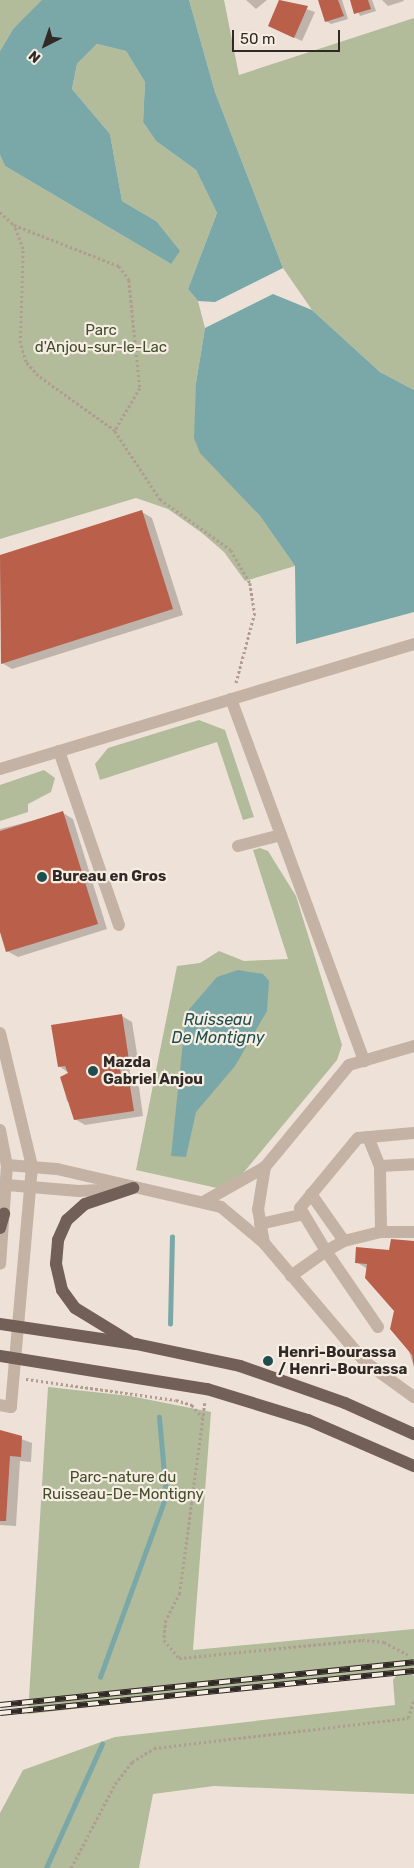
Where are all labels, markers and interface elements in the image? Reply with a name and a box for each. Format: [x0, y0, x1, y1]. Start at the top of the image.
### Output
north arrow [20, 20, 70, 70]
scale bar [234, 20, 342, 52]
text: 50 m [240, 30, 275, 48]
text: N [25, 47, 44, 66]
park label: Parc d'Anjou-sur-le-Lac [35, 321, 167, 356]
place label: Bureau en Gros [52, 868, 166, 886]
marker: Bureau en Gros [36, 871, 48, 883]
water label: Ruisseau De Montigny [171, 1010, 265, 1048]
place label: Mazda Gabriel Anjou [103, 1053, 203, 1088]
marker: Mazda Gabriel Anjou [87, 1065, 99, 1077]
place label: Henri-Bourassa / Henri-Bourassa [278, 1343, 407, 1378]
marker: Henri-Bourassa / Henri-Bourassa [262, 1355, 274, 1367]
park label: Parc-nature du Ruisseau-De-Montigny [42, 1468, 204, 1503]

